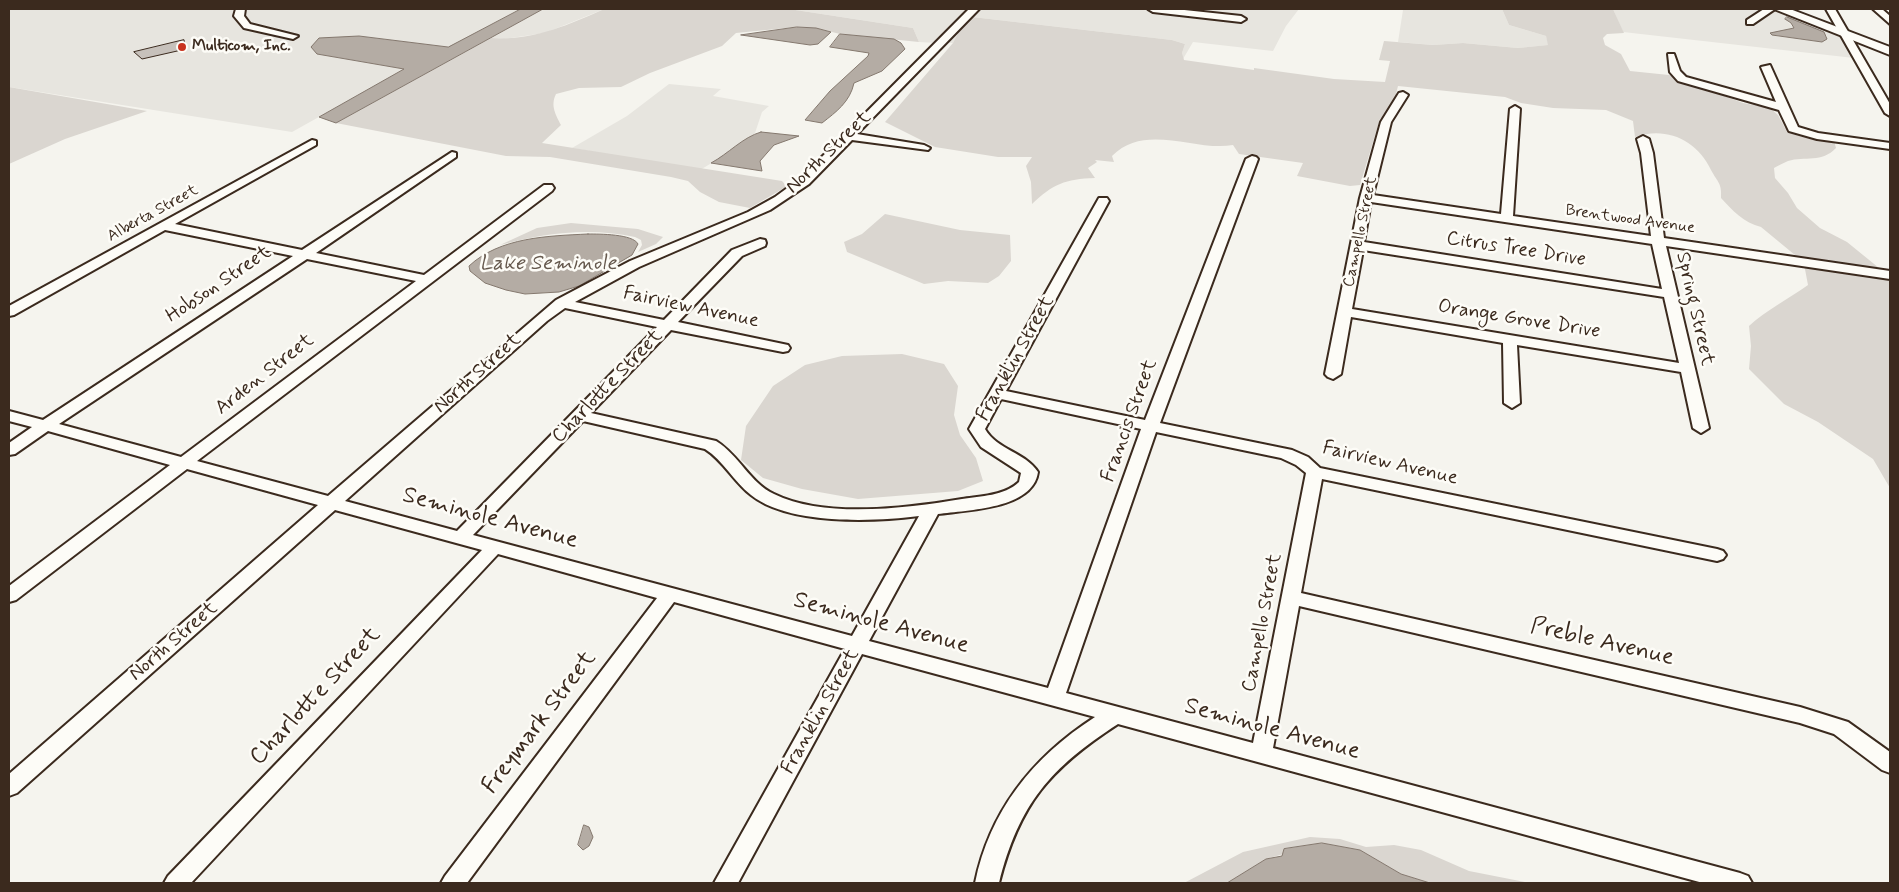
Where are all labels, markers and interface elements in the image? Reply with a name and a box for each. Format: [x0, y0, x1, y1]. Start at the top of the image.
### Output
place label: Multicom, Inc. [192, 37, 291, 57]
marker: Multicom, Inc. [176, 41, 188, 53]
street label: North Street [781, 106, 877, 200]
street label: Campello Street [1340, 175, 1382, 289]
street label: Alberta Street [104, 181, 202, 247]
street label: Brentwood Avenue [1564, 201, 1696, 239]
street label: Citrus Tree Drive [1445, 227, 1587, 273]
street label: Hobson Street [162, 241, 276, 329]
street label: Spring Street [1669, 250, 1719, 368]
water label: Lake Seminole [479, 252, 617, 278]
street label: Fairview Avenue [621, 282, 761, 334]
street label: Franklin Street [972, 292, 1060, 426]
street label: Orange Grove Drive [1436, 295, 1602, 345]
street label: Charlotte Street [548, 325, 668, 449]
street label: Arden Street [211, 329, 319, 421]
street label: North Street [429, 329, 527, 419]
street label: Francis Street [1097, 356, 1163, 486]
street label: Fairview Avenue [1320, 437, 1460, 491]
street label: Seminole Avenue [399, 482, 581, 556]
street label: Campello Street [1238, 552, 1288, 694]
street label: Seminole Avenue [790, 587, 972, 661]
street label: North Street [125, 597, 223, 687]
street label: Preble Avenue [1527, 612, 1677, 674]
street label: Charlotte Street [244, 622, 388, 772]
street label: Franklin Street [777, 645, 865, 779]
street label: Freymark Street [477, 646, 603, 800]
street label: Seminole Avenue [1181, 693, 1363, 767]

